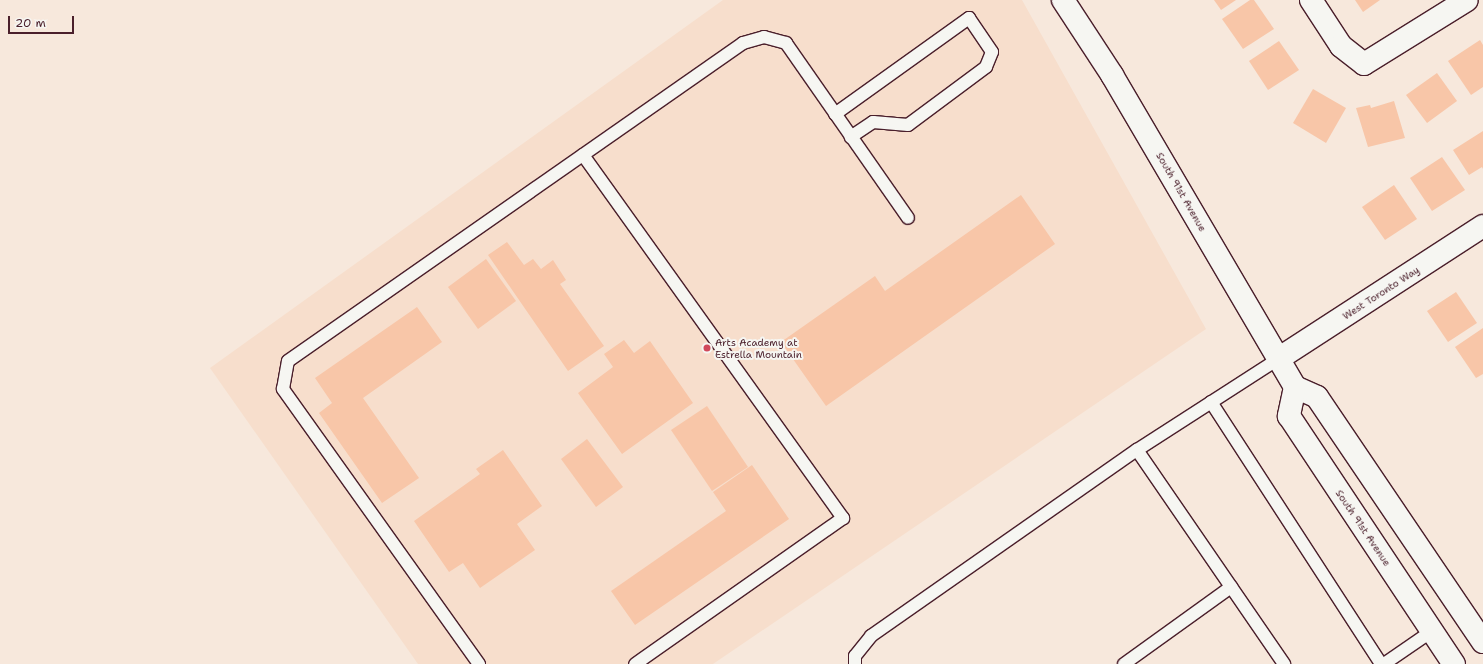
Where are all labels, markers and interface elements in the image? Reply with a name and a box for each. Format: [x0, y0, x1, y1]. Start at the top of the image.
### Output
scale bar [10, 8, 76, 34]
text: 20 m [15, 15, 46, 31]
street label: South 91st Avenue [1153, 150, 1209, 234]
street label: West Toronto Way [1340, 264, 1422, 322]
place label: Arts Academy at Estrella Mountain [715, 336, 802, 360]
marker: Arts Academy at Estrella Mountain [702, 343, 712, 353]
street label: South 91st Avenue [1333, 488, 1393, 568]

